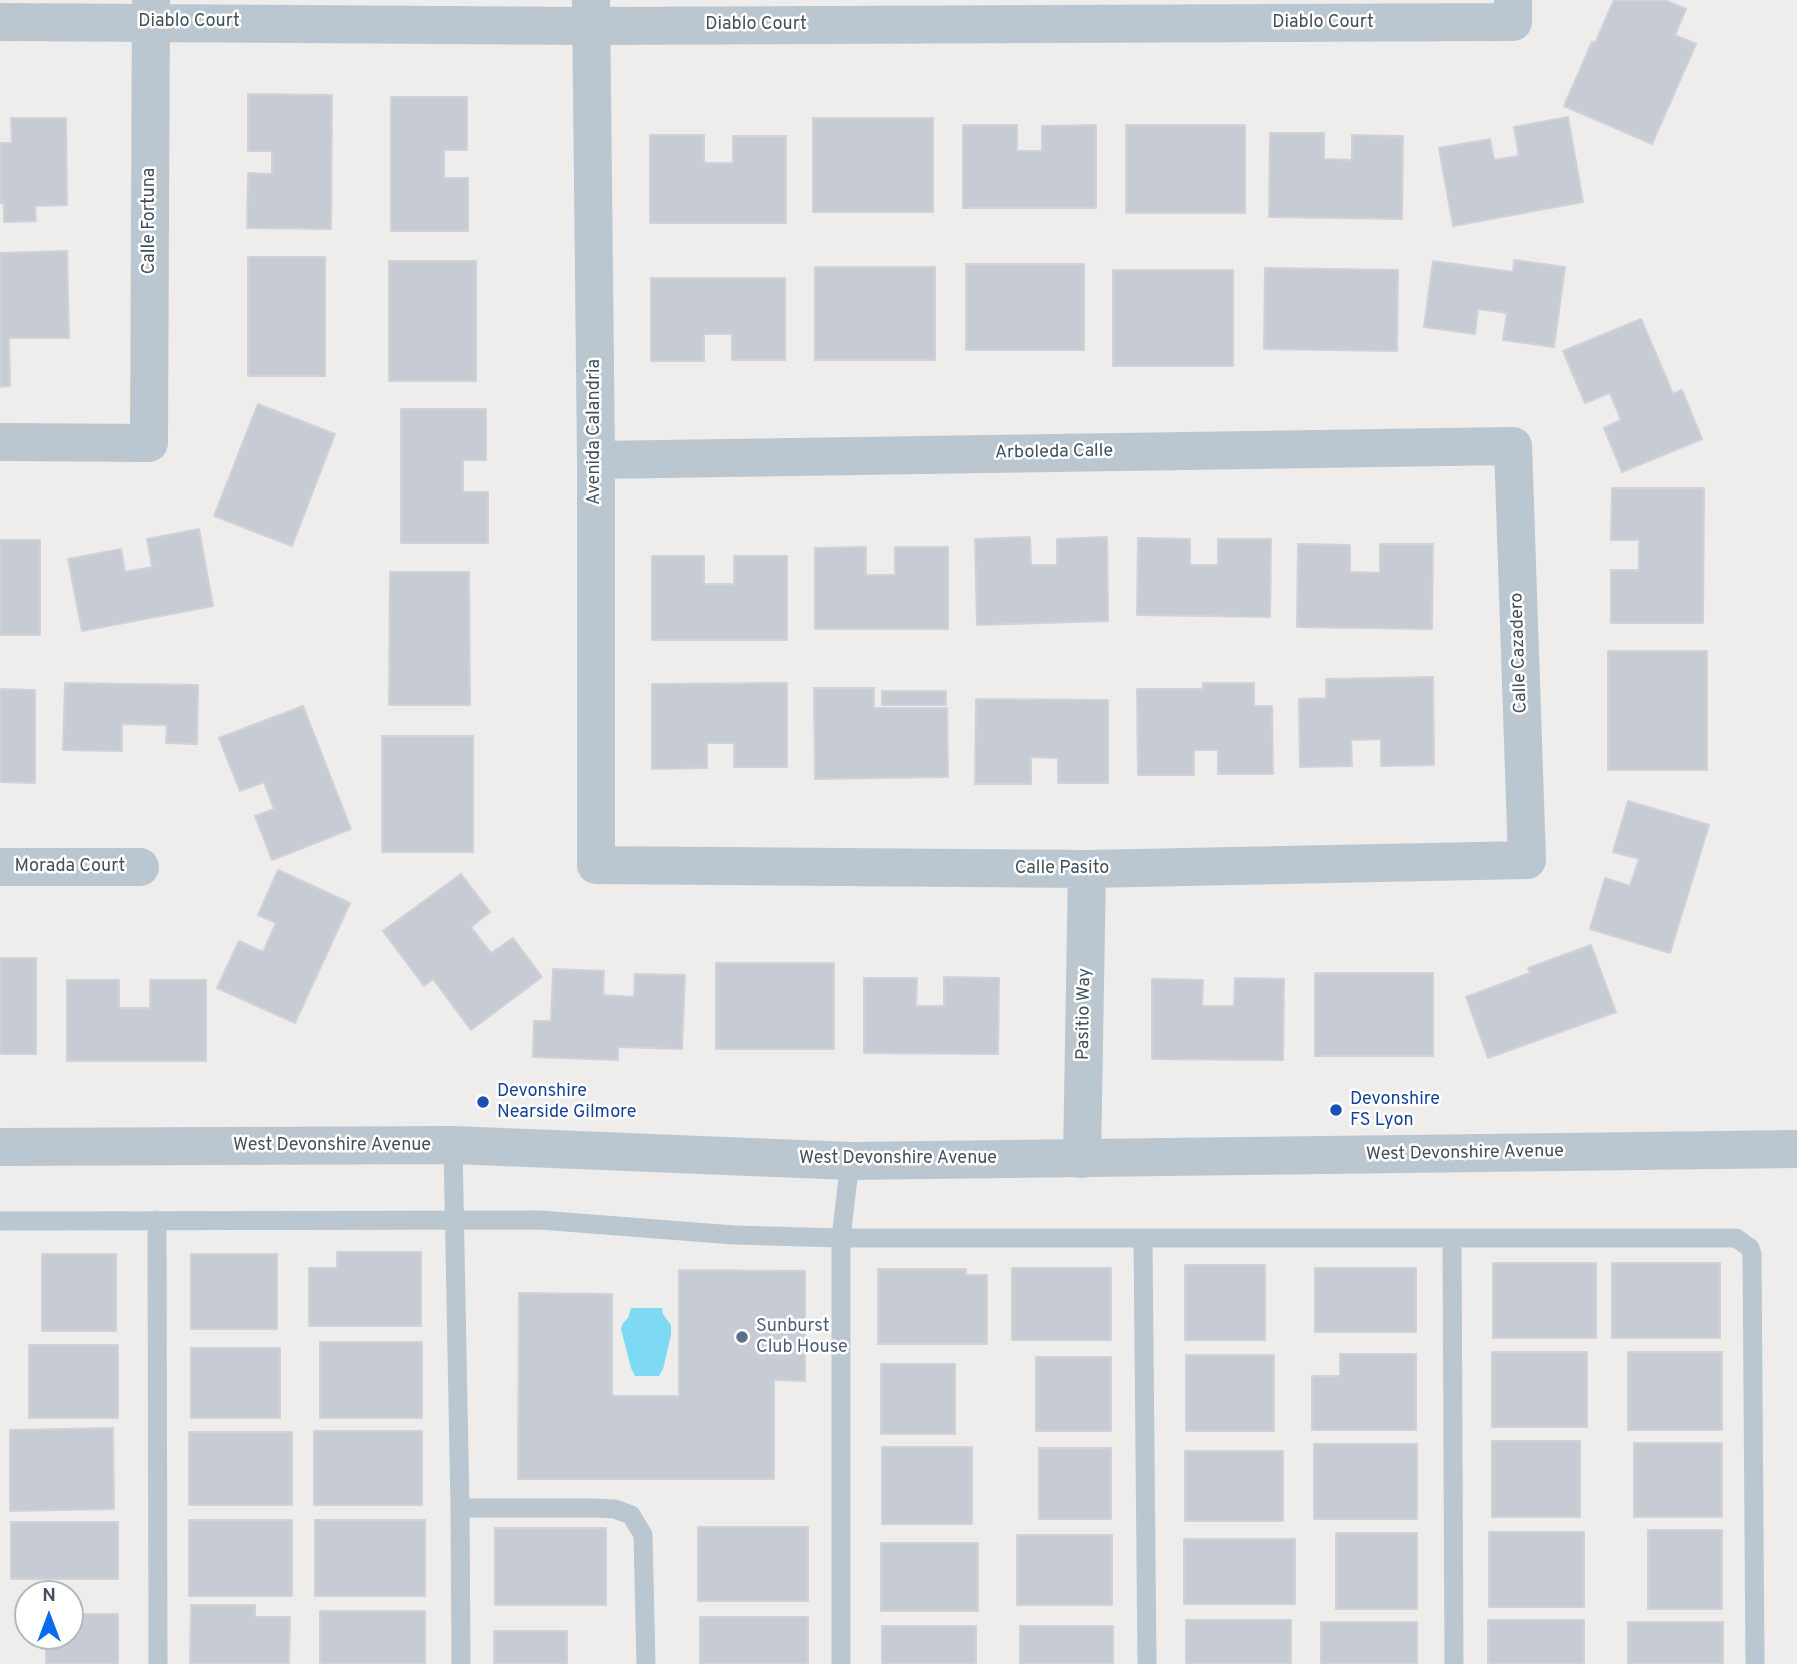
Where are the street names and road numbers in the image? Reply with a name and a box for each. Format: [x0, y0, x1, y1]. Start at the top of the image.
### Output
street label: Diablo Court [138, 11, 240, 33]
street label: Diablo Court [1272, 12, 1374, 34]
street label: Diablo Court [705, 14, 807, 36]
street label: Calle Fortuna [139, 168, 161, 274]
street label: Avenida Calandria [584, 359, 606, 505]
street label: Arboleda Calle [995, 441, 1113, 465]
street label: Calle Cazadero [1507, 592, 1533, 714]
street label: Morada Court [15, 856, 125, 878]
street label: Calle Pasito [1015, 858, 1109, 880]
street label: Pasitio Way [1073, 968, 1097, 1060]
street label: West Devonshire Avenue [233, 1135, 431, 1157]
street label: West Devonshire Avenue [1366, 1141, 1564, 1167]
street label: West Devonshire Avenue [799, 1148, 997, 1170]

